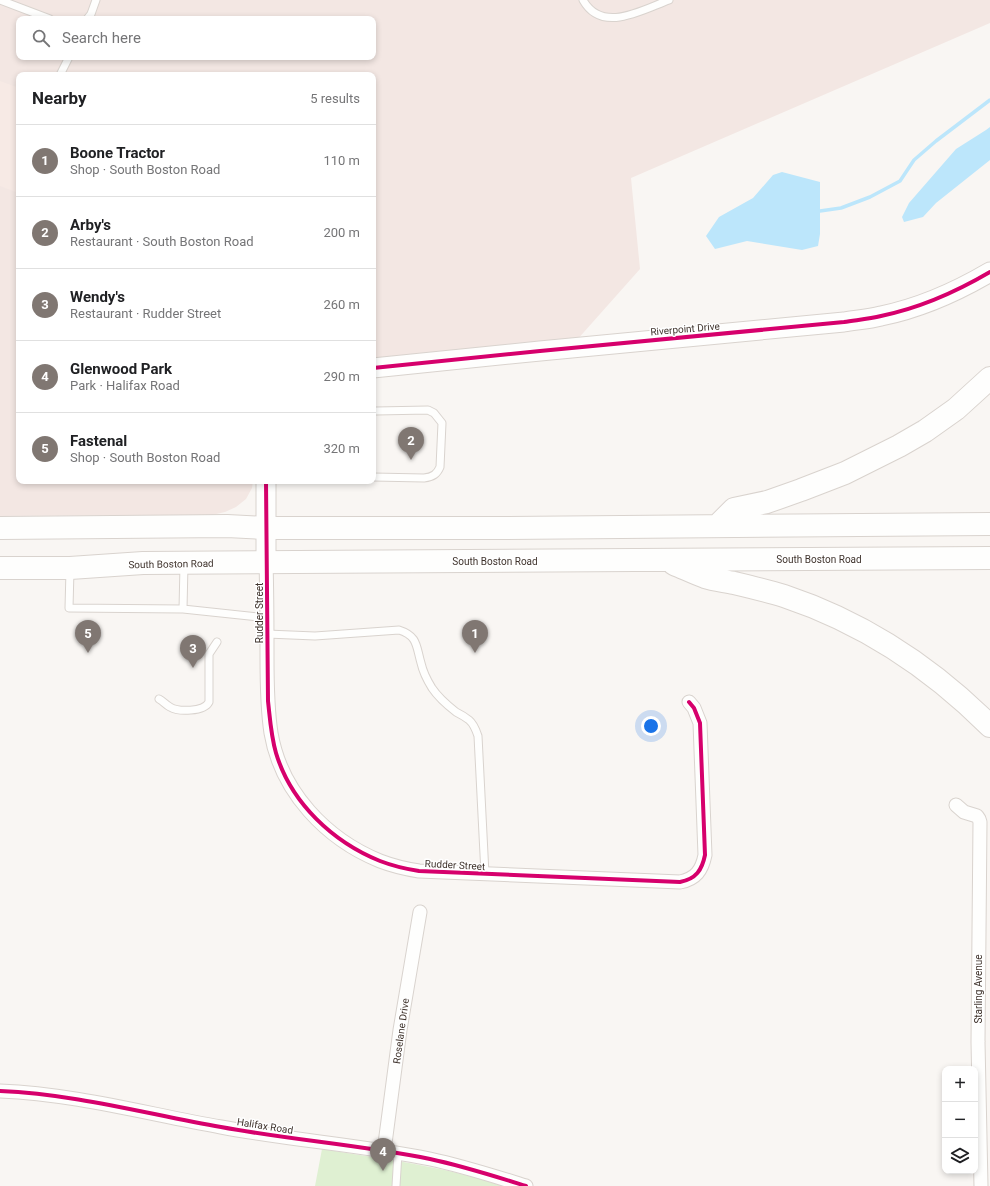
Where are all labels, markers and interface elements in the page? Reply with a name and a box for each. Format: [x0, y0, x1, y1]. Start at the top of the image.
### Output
search box [16, 16, 376, 60]
icon: search [30, 27, 52, 49]
text: Search here [62, 29, 141, 47]
text: Nearby [32, 88, 87, 108]
text: 5 results [310, 91, 360, 106]
text: Boone Tractor [70, 144, 165, 162]
text: 1 [41, 153, 49, 168]
text: 110 m [323, 153, 360, 168]
text: Shop · South Boston Road [70, 162, 220, 177]
text: Arby's [70, 216, 111, 234]
text: 2 [41, 225, 49, 240]
text: 200 m [323, 225, 360, 240]
text: Restaurant · South Boston Road [70, 234, 254, 249]
text: Wendy's [70, 288, 125, 306]
text: 3 [41, 297, 49, 312]
text: 260 m [323, 297, 360, 312]
text: Restaurant · Rudder Street [70, 306, 221, 321]
street label: Riverpoint Drive [650, 320, 720, 338]
text: Glenwood Park [70, 360, 172, 378]
text: 4 [41, 369, 49, 384]
text: 290 m [323, 369, 360, 384]
text: Park · Halifax Road [70, 378, 180, 393]
pin: 2 [398, 427, 424, 460]
text: Fastenal [70, 432, 127, 450]
text: 5 [41, 441, 49, 456]
text: 320 m [323, 441, 360, 456]
text: Shop · South Boston Road [70, 450, 220, 465]
street label: South Boston Road [776, 554, 862, 565]
street label: South Boston Road [452, 556, 538, 567]
street label: South Boston Road [128, 558, 214, 570]
street label: Rudder Street [254, 583, 265, 643]
pin: 5 [75, 620, 101, 653]
pin: 1 [462, 620, 488, 653]
pin: 3 [180, 635, 206, 668]
your location [641, 716, 661, 736]
street label: Rudder Street [424, 858, 486, 872]
street label: Starling Avenue [973, 954, 984, 1024]
street label: Roselane Drive [391, 998, 411, 1064]
map controls [942, 1066, 978, 1174]
button: + [942, 1066, 978, 1102]
button: − [942, 1102, 978, 1138]
street label: Halifax Road [236, 1116, 294, 1136]
pin: 4 [370, 1138, 396, 1171]
button: layers [942, 1138, 978, 1174]

